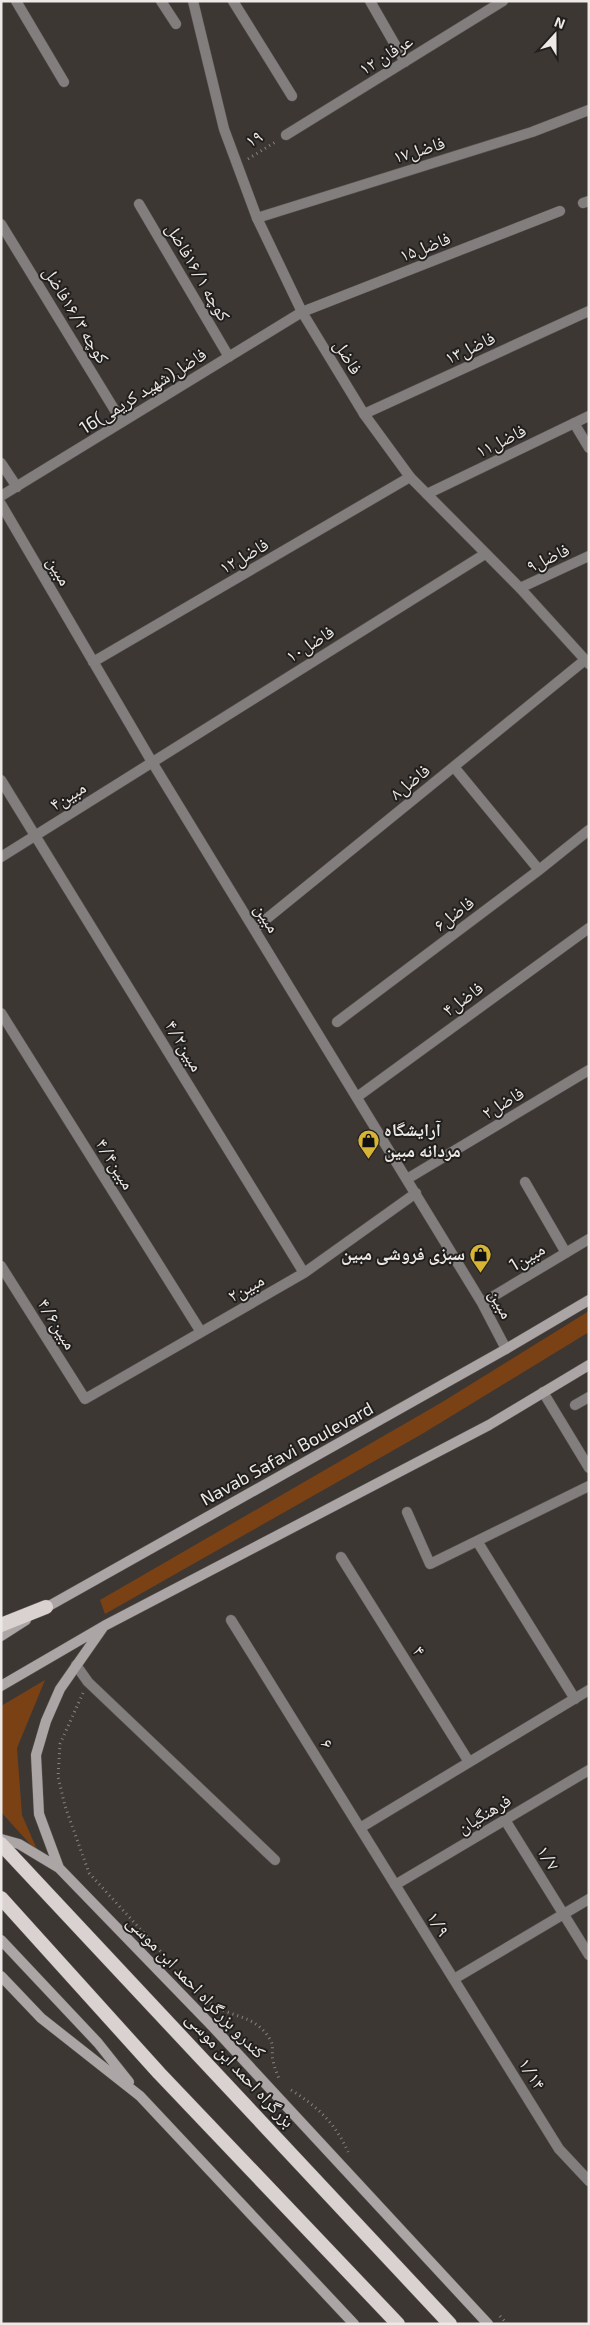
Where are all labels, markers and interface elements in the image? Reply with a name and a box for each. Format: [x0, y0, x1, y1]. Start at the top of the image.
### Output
north arrow [530, 10, 580, 60]
text: N [552, 13, 568, 32]
street label: عرفان ۱۲ [355, 29, 417, 80]
street label: ۱۹ [241, 125, 266, 152]
street label: ۱۷فاضل [390, 131, 448, 168]
street label: کوچه ۱۶/۱فاضل [161, 218, 236, 326]
street label: ۱۵فاضل [396, 226, 454, 267]
street label: کوچه ۱۶/۳فاضل [38, 262, 115, 368]
street label: ۱۳فاضل [441, 326, 499, 369]
street label: فاضل [329, 335, 368, 378]
street label: 16فاضل(شهید کریمی) [75, 342, 211, 439]
street label: ۱۱فاضل [472, 419, 530, 463]
street label: ۱۲فاضل [215, 532, 272, 579]
street label: ۹فاضل [523, 538, 573, 577]
street label: مبین [42, 552, 77, 590]
street label: ۱۰فاضل [281, 620, 338, 667]
street label: ۸فاضل [385, 759, 434, 805]
street label: ۴مبین [45, 776, 90, 816]
street label: ۶فاضل [429, 891, 479, 936]
street label: مبین [250, 899, 285, 937]
street label: ۴فاضل [438, 976, 488, 1021]
street label: ۴/۲مبین [160, 1016, 209, 1076]
street label: ۲فاضل [478, 1081, 528, 1124]
place label: آرایشگاه مردانه مبین [384, 1118, 461, 1162]
shop icon: آرایشگاه مردانه مبین [356, 1128, 380, 1159]
street label: ۴/۴مبین [91, 1134, 140, 1194]
street label: 1مبین [505, 1237, 549, 1276]
place label: سبزی فروشی مبین [341, 1242, 465, 1265]
shop icon: سبزی فروشی مبین [469, 1242, 493, 1273]
street label: ۲مبین [223, 1268, 268, 1307]
street label: مبین [484, 1285, 519, 1323]
street label: ۴/۶مبین [33, 1294, 82, 1354]
street label: Navab Safavi Boulevard [196, 1396, 377, 1510]
street label: ۴ [408, 1641, 431, 1660]
street label: ۶ [316, 1734, 339, 1753]
street label: فرهنگیان [452, 1789, 515, 1839]
street label: ۱/۷ [533, 1841, 565, 1874]
street label: ۱/۹ [423, 1907, 455, 1940]
street label: کندرو بزرگراه احمد ابن موسی [122, 1910, 271, 2064]
street label: بزرگراه احمد ابن موسی [181, 2007, 300, 2132]
street label: ۱/۱۴ [515, 2053, 551, 2094]

